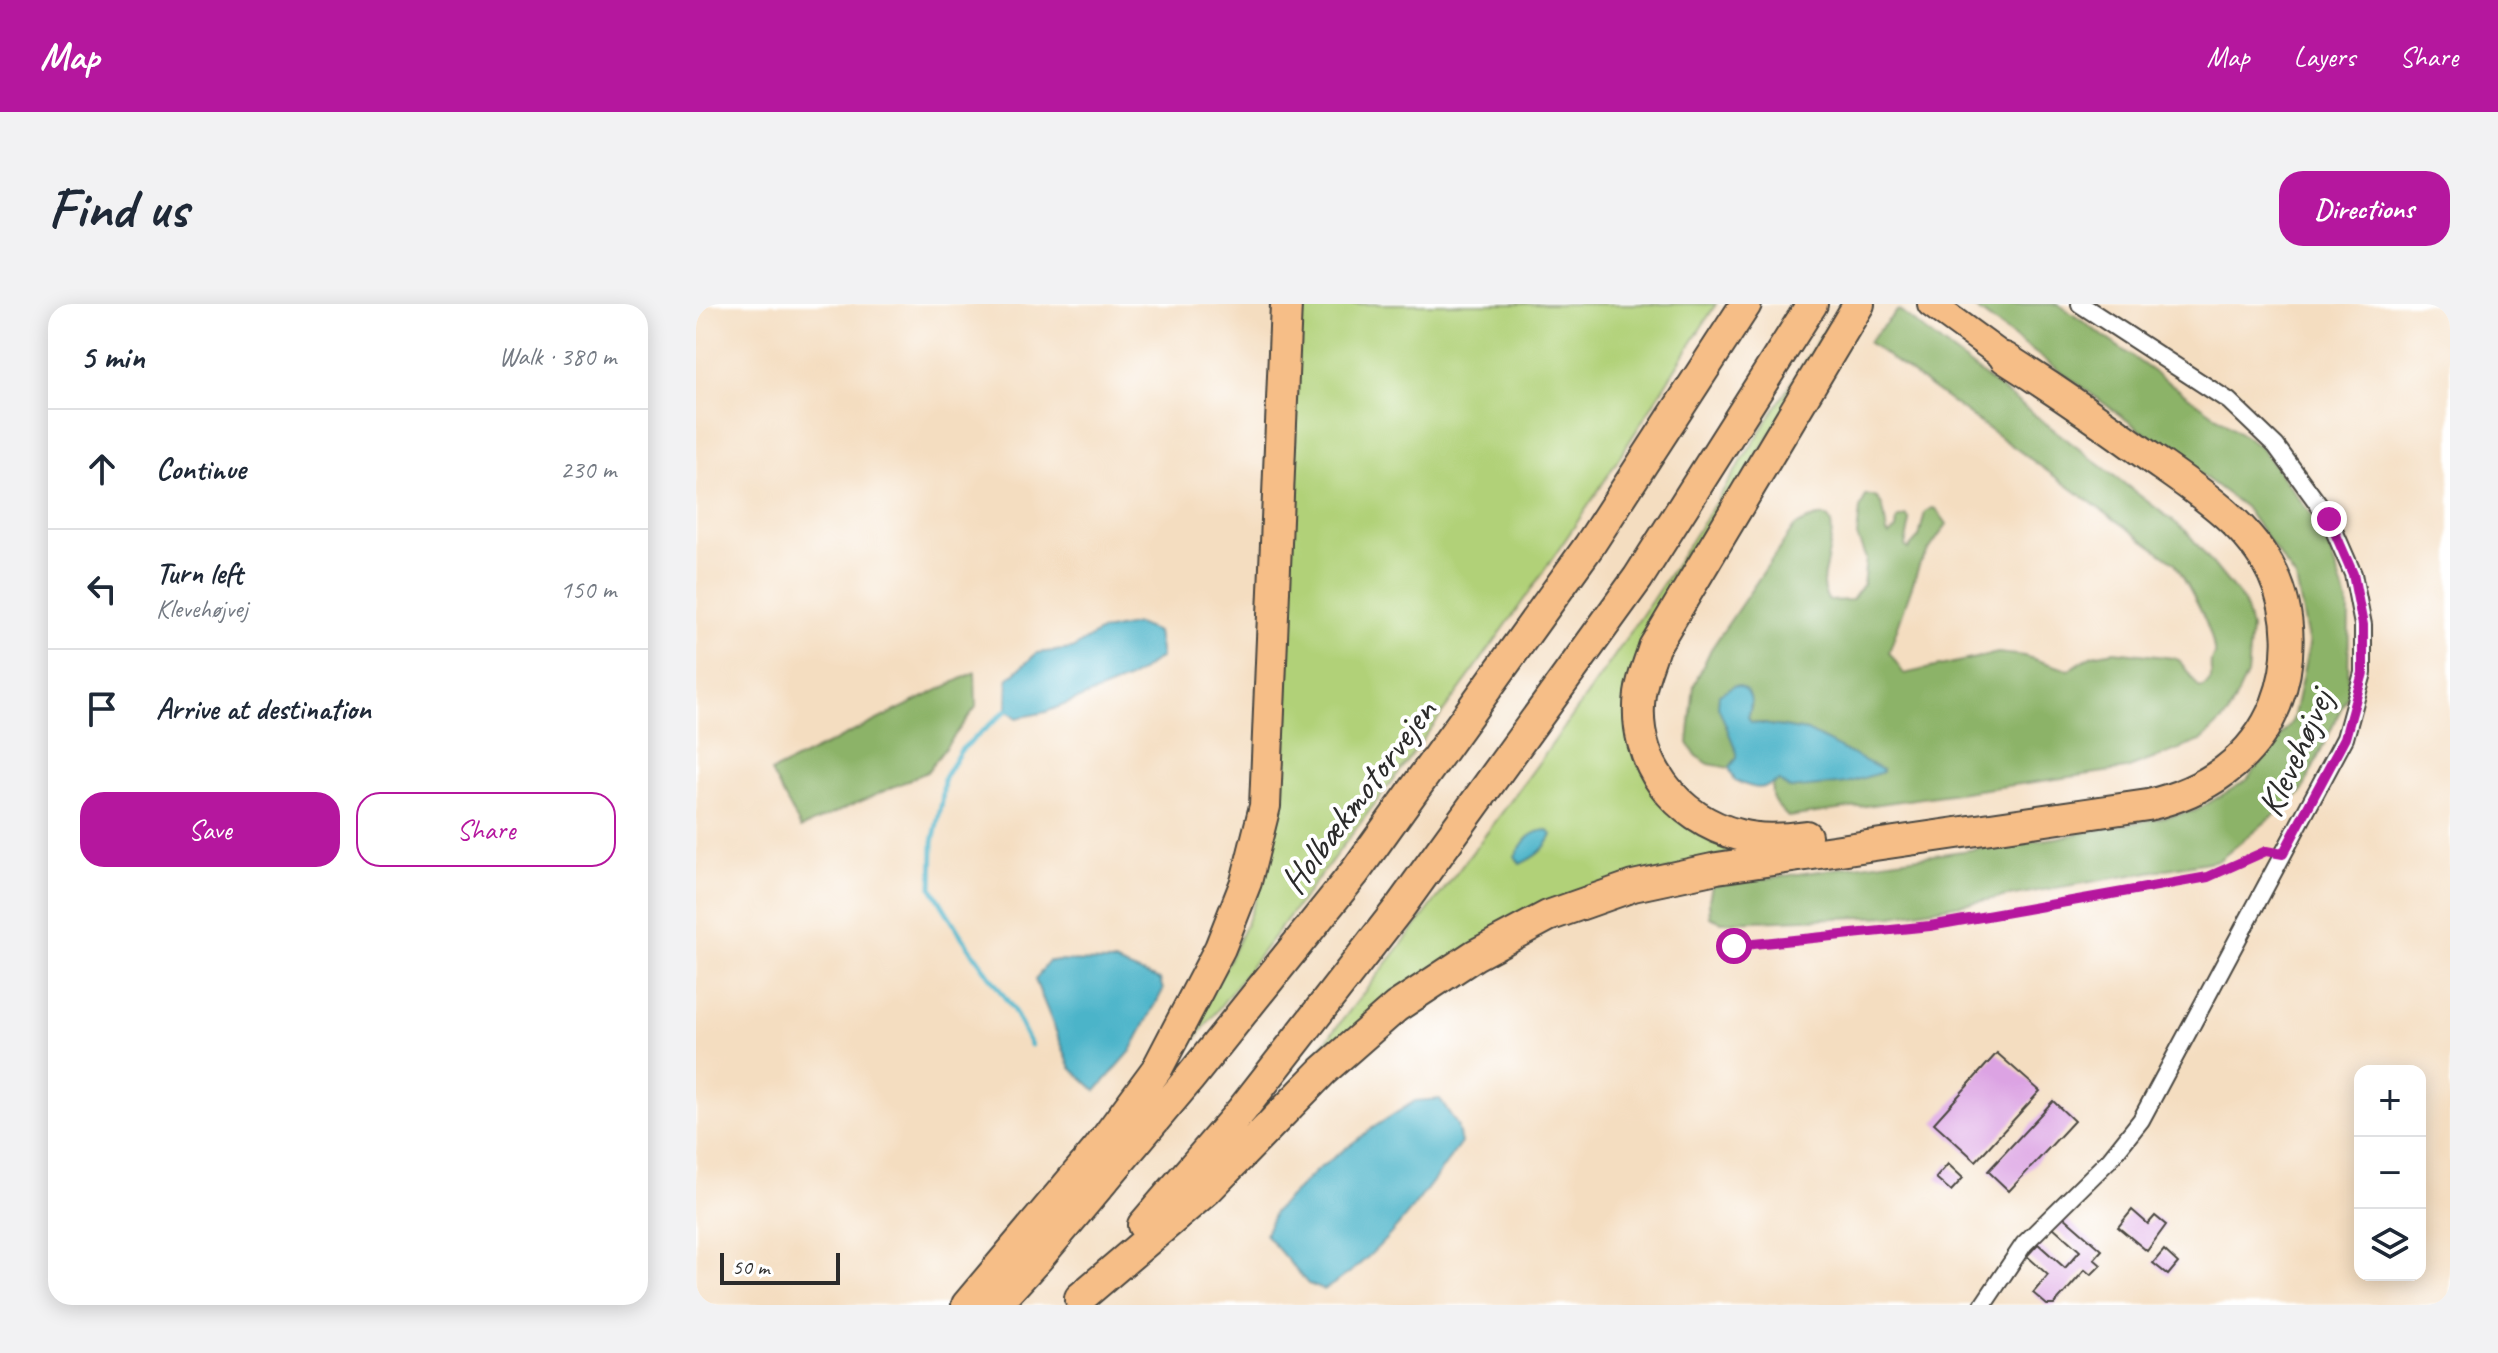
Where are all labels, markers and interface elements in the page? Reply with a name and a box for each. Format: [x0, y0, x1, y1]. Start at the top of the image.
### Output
text: Map [40, 33, 99, 80]
text: Map [2207, 39, 2250, 74]
text: Layers [2294, 39, 2355, 74]
text: Share [2399, 39, 2458, 74]
button: Directions [2279, 171, 2450, 246]
text: Find us [48, 173, 188, 244]
text: 5 min [80, 335, 145, 378]
text: Walk · 380 m [499, 340, 616, 373]
icon: ahead [80, 447, 124, 491]
text: Continue [156, 450, 246, 488]
text: 230 m [560, 453, 616, 486]
route end [2311, 501, 2347, 537]
text: Turn left [156, 554, 243, 592]
icon: left [80, 567, 124, 611]
text: 150 m [560, 573, 616, 606]
text: Klevehøjvej [156, 592, 248, 625]
street label: Klevehøjvej [2246, 678, 2345, 824]
icon: arrive [80, 687, 124, 731]
street label: Holbækmotorvejen [1269, 688, 1448, 903]
text: Arrive at destination [156, 690, 371, 728]
button: Save [80, 792, 340, 867]
button: Share [356, 792, 616, 867]
route start [1716, 928, 1752, 964]
map controls [2354, 1065, 2426, 1281]
button: + [2354, 1065, 2426, 1137]
button: − [2354, 1137, 2426, 1209]
button: layers [2354, 1209, 2426, 1281]
scale bar [720, 1249, 840, 1285]
text: 50 m [732, 1253, 769, 1281]

